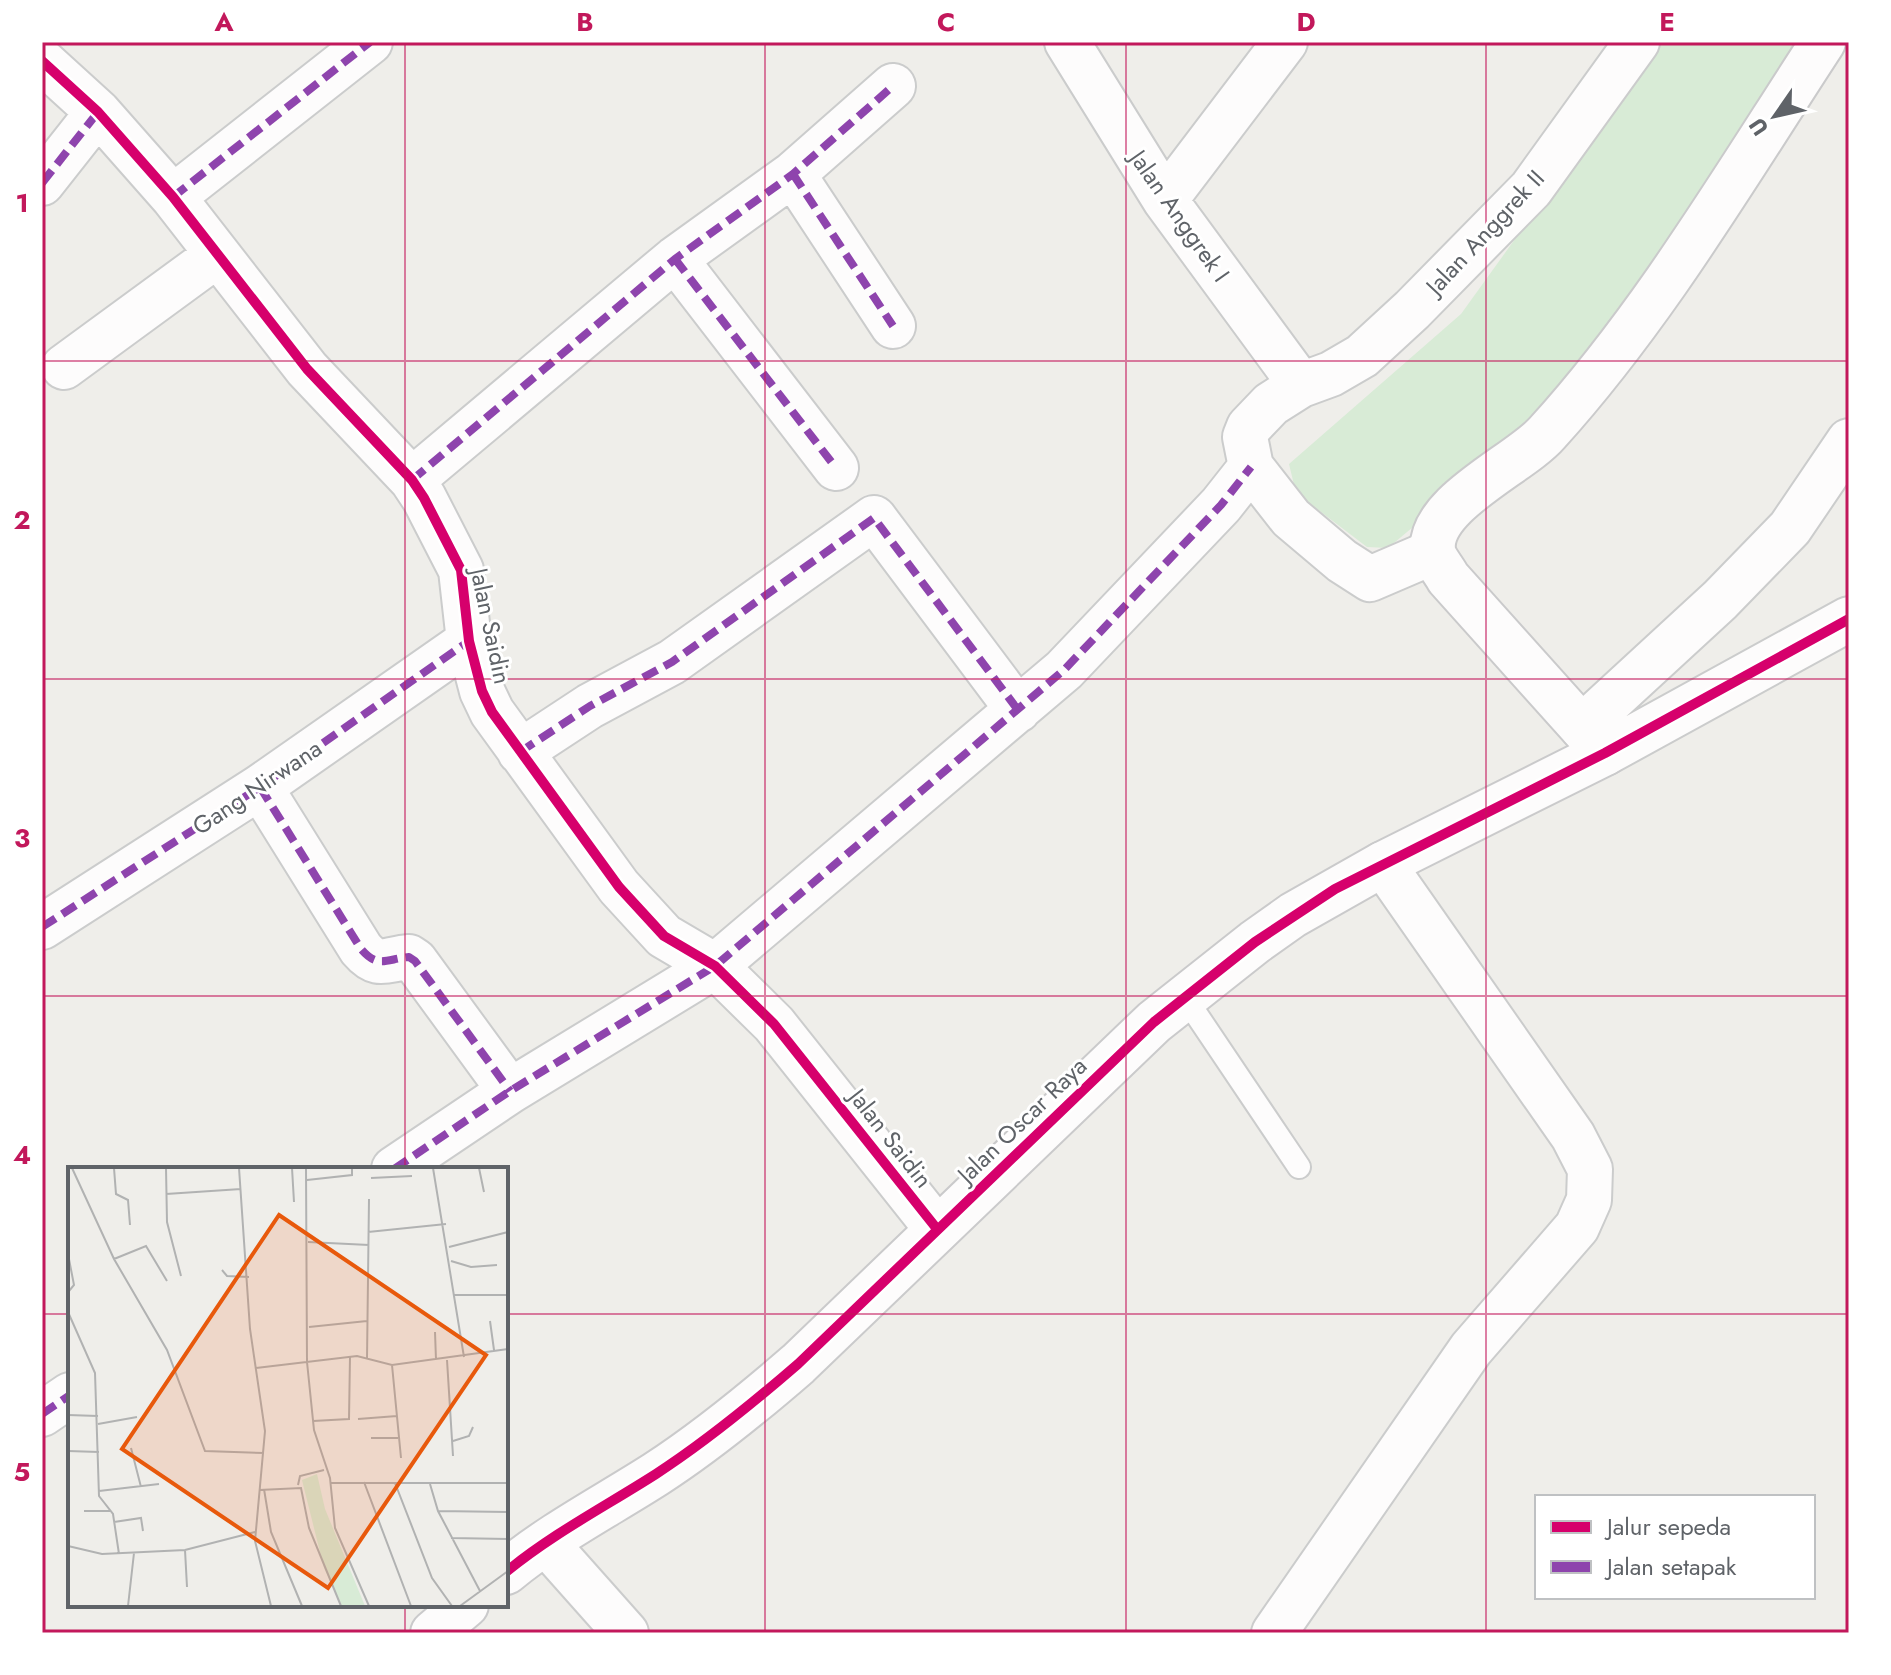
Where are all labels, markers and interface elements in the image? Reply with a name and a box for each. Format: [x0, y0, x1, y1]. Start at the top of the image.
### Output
text: A [213, 3, 234, 41]
text: B [576, 3, 594, 41]
text: C [937, 3, 955, 41]
text: D [1296, 3, 1316, 41]
text: E [1659, 3, 1675, 41]
north arrow [1735, 76, 1815, 156]
text: U [1741, 112, 1776, 143]
street label: Jalan Anggrek I [1120, 140, 1238, 289]
street label: Jalan Anggrek II [1416, 162, 1552, 305]
text: 1 [15, 184, 29, 222]
text: 2 [13, 501, 31, 539]
street label: Jalan Saidin [461, 562, 520, 687]
street label: Gang Nirwana [185, 731, 329, 843]
text: 3 [14, 819, 30, 857]
street label: Jalan Oscar Raya [947, 1049, 1095, 1193]
street label: Jalan Saidin [839, 1079, 941, 1195]
text: 4 [13, 1136, 31, 1174]
inset map [68, 1167, 508, 1607]
text: 5 [14, 1453, 30, 1491]
legend [1535, 1495, 1815, 1599]
text: Jalur sepeda [1604, 1509, 1731, 1544]
text: Jalan setapak [1604, 1549, 1737, 1584]

